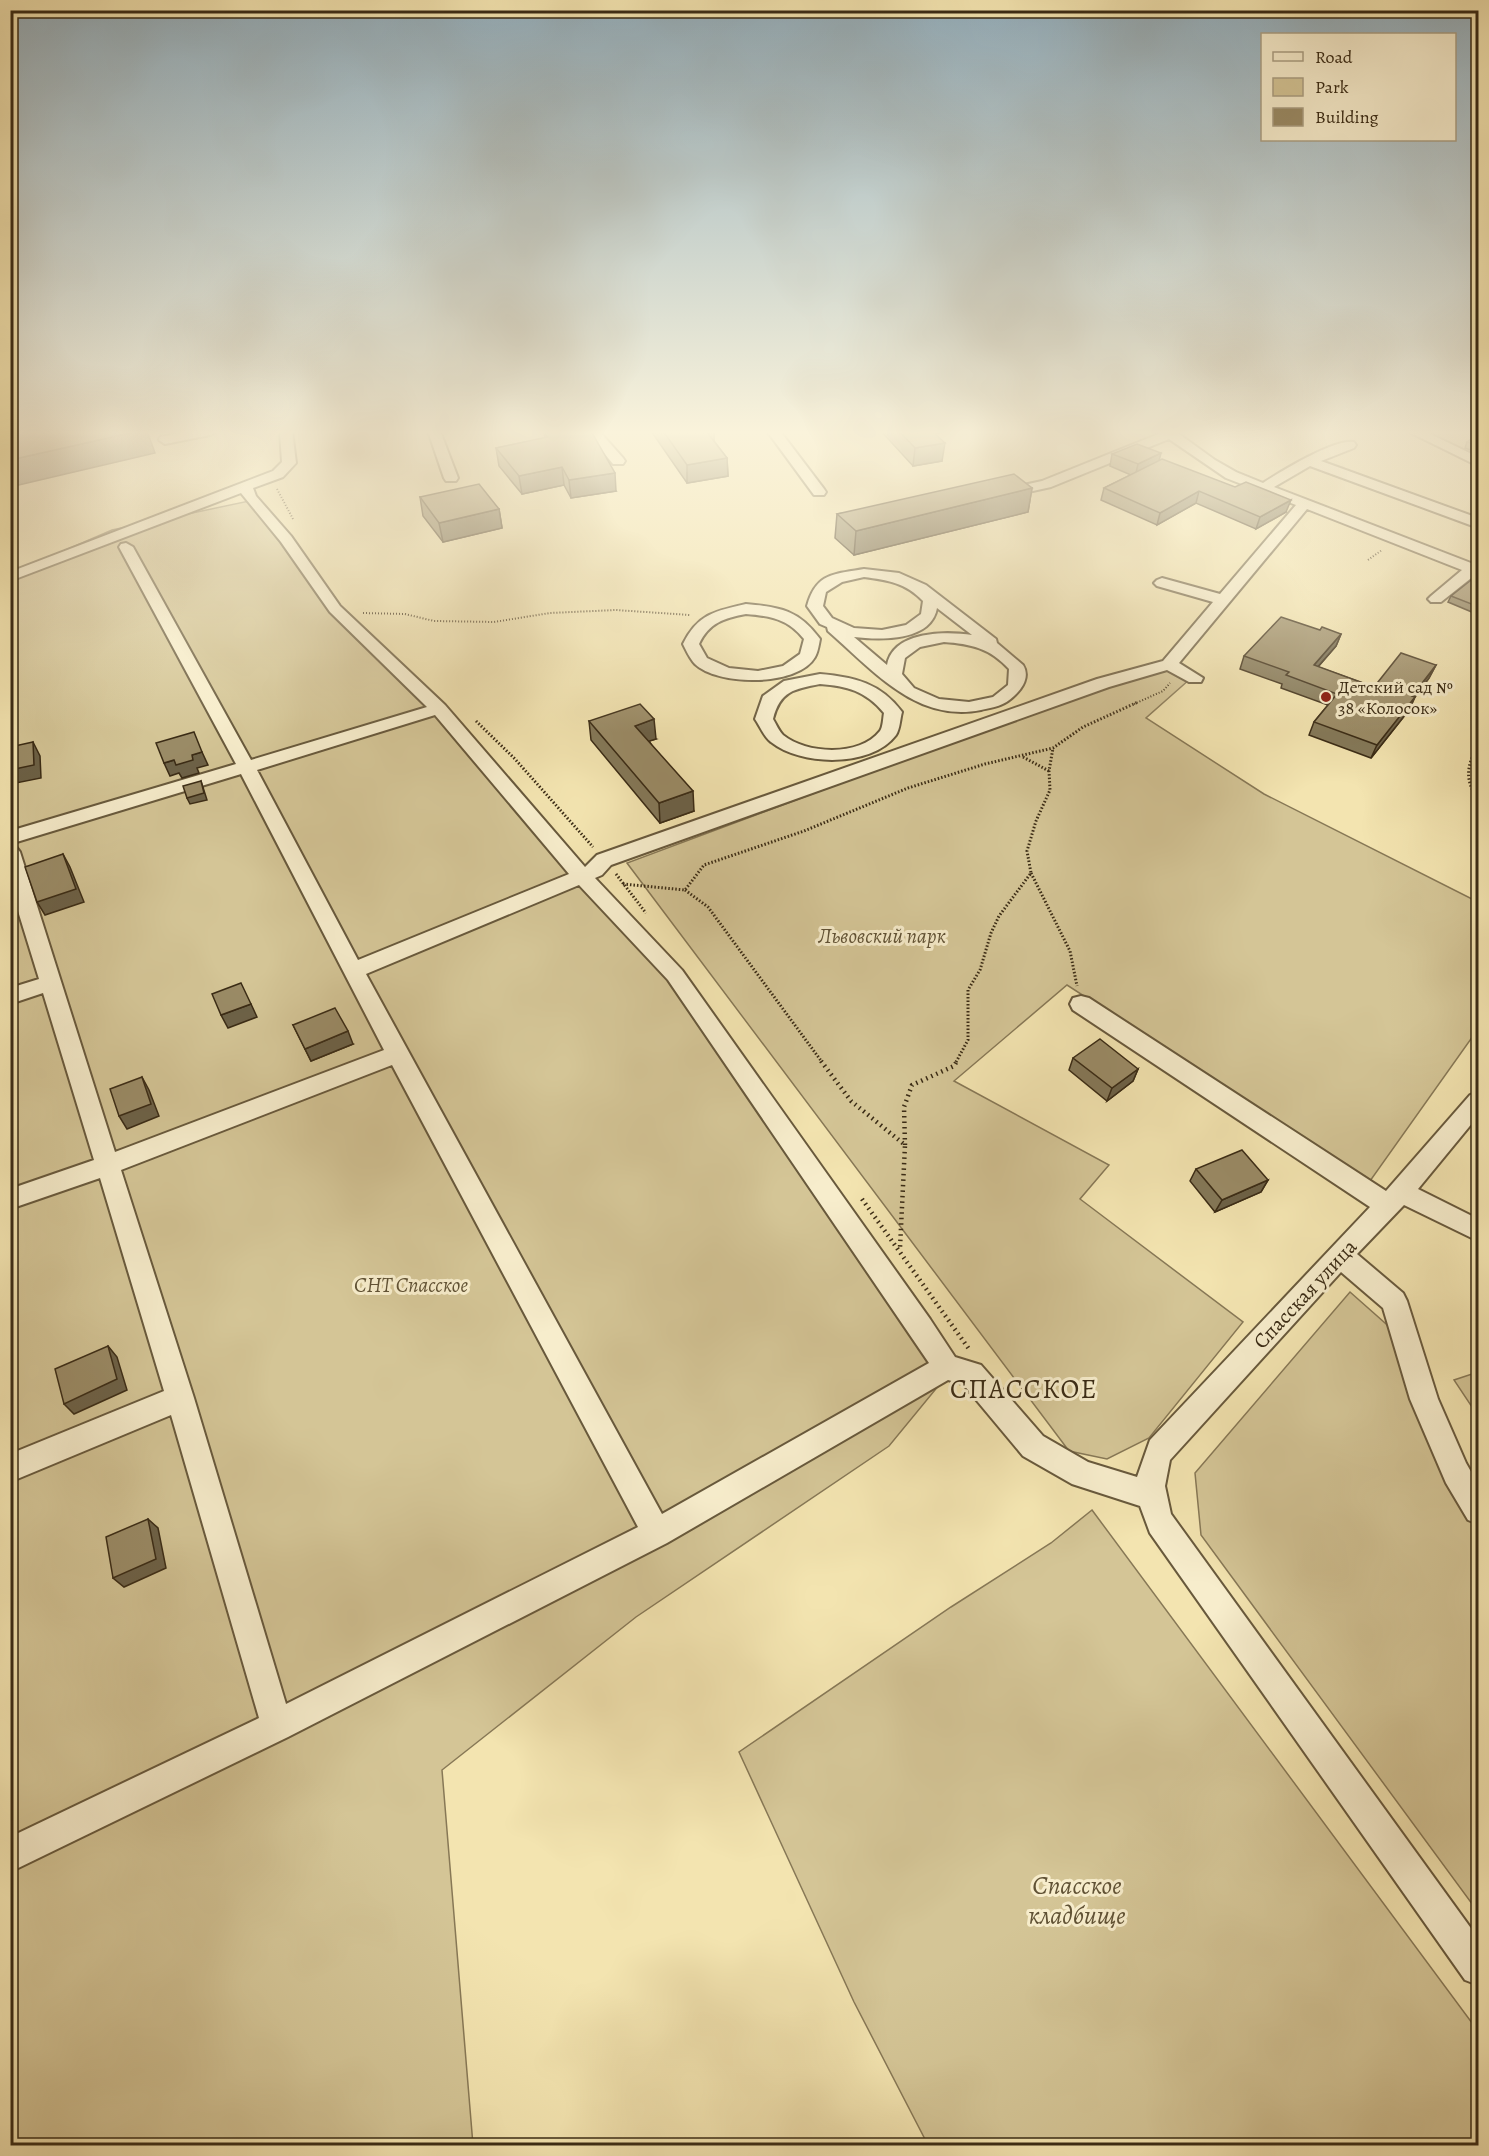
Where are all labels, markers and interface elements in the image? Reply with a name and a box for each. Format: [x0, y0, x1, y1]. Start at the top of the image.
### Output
legend [1261, 33, 1456, 141]
text: Road [1315, 45, 1353, 69]
text: Park [1315, 75, 1349, 99]
text: Building [1315, 105, 1379, 129]
place label: Детский сад № 38 «Колосок» [1338, 675, 1453, 720]
marker: Детский сад № 38 «Колосок» [1319, 690, 1333, 704]
park label: Львовский парк [817, 922, 946, 950]
street label: Спасская улица [1247, 1233, 1363, 1355]
park label: СНТ Спасское [354, 1271, 468, 1299]
district label: СПАССКОЕ [950, 1371, 1098, 1407]
park label: Спасское кладбище [1028, 1868, 1126, 1933]

